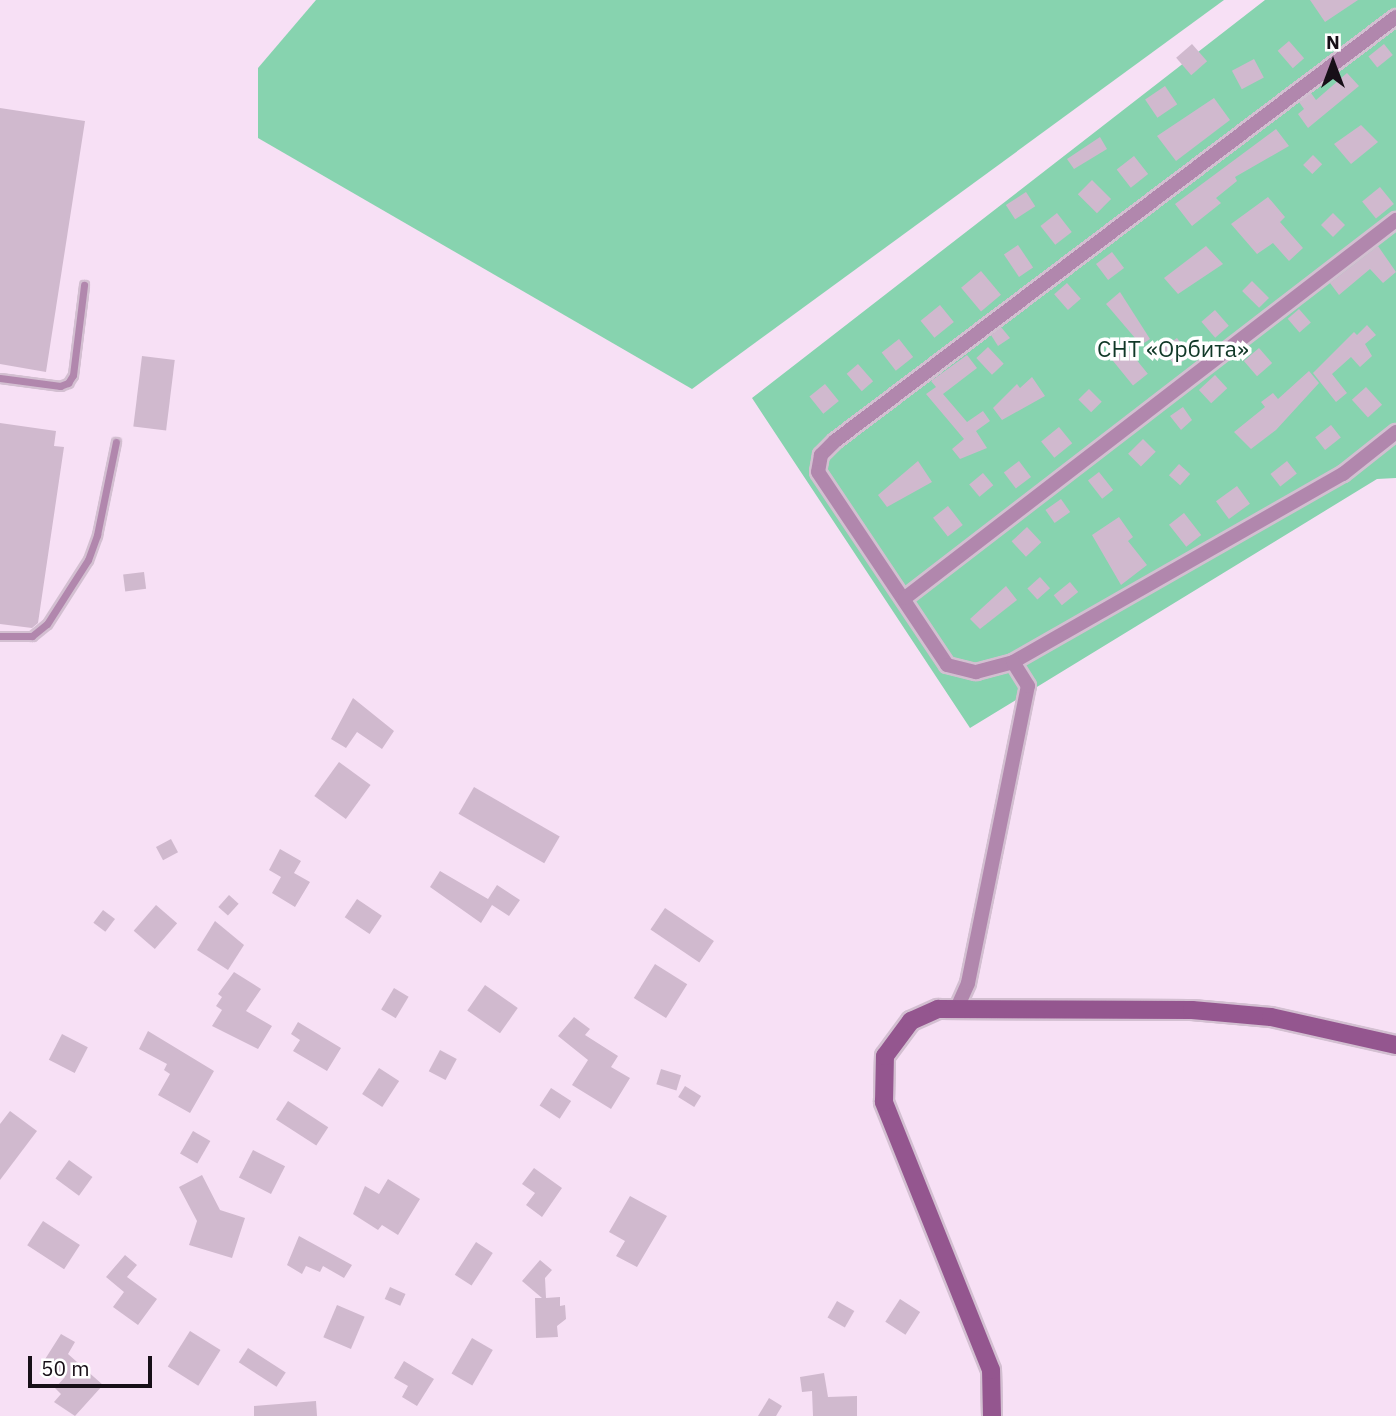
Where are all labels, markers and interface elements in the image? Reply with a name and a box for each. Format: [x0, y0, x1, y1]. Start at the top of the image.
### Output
north arrow [1298, 28, 1368, 98]
text: N [1326, 30, 1340, 54]
park label: СНТ «Орбита» [1097, 334, 1249, 362]
scale bar [32, 1342, 156, 1386]
text: 50 m [41, 1354, 90, 1382]

